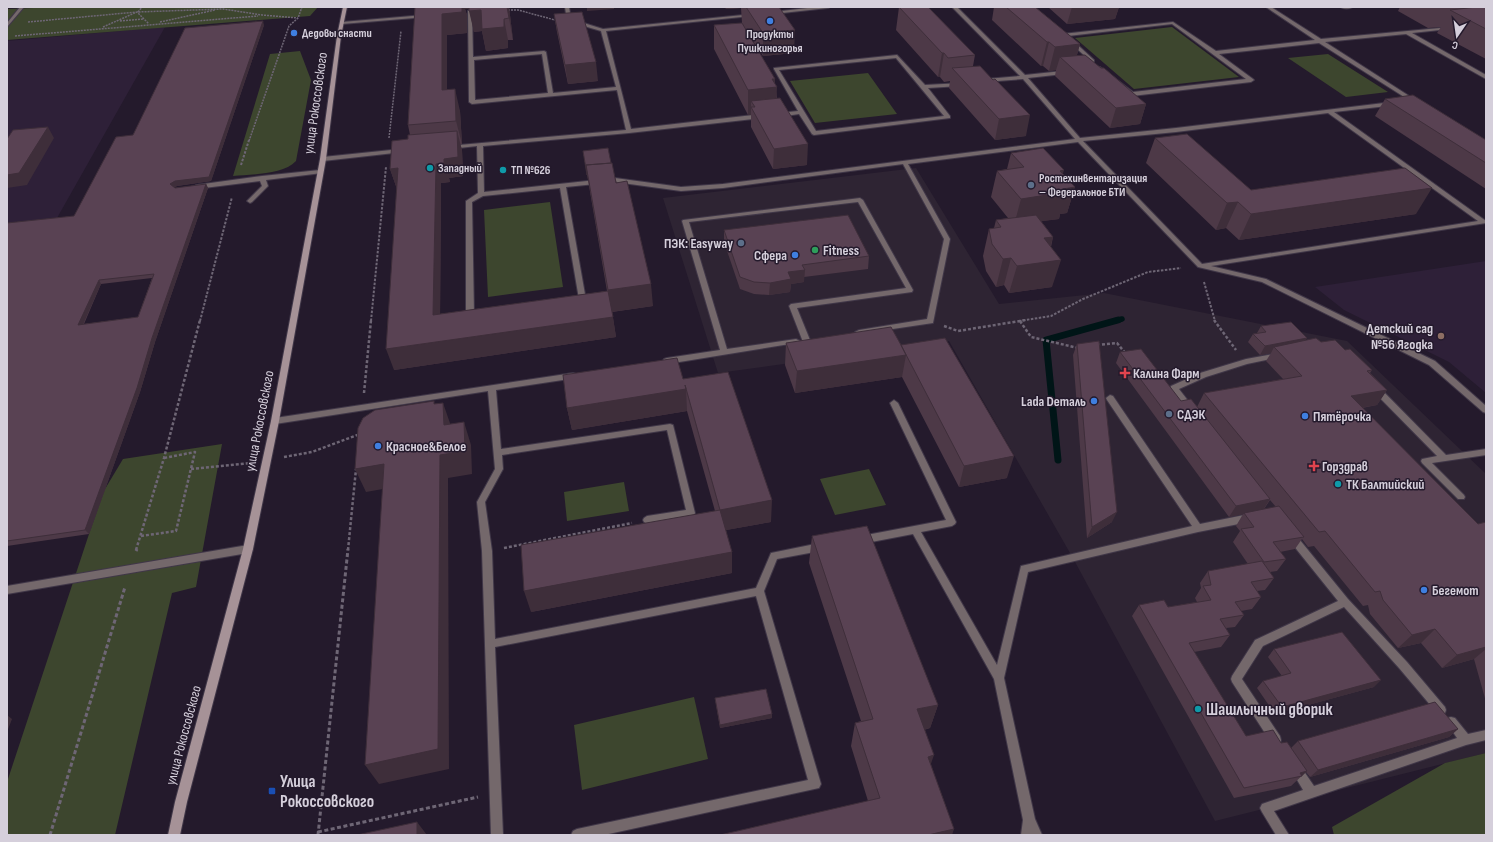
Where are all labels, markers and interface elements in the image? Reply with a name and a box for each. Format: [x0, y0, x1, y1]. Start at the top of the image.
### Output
marker: Продукты Пушкиногорья [765, 16, 775, 26]
north arrow [1437, 16, 1477, 56]
place label: Дедовы снасти [302, 26, 372, 41]
place label: Продукты Пушкиногорья [737, 27, 803, 56]
marker: Дедовы снасти [289, 28, 299, 38]
text: С [1450, 38, 1459, 52]
street label: улица Рокоссовского [300, 51, 331, 155]
place label: Западный [438, 161, 482, 176]
marker: Западный [425, 163, 435, 173]
place label: ТП №626 [511, 163, 551, 178]
marker: ТП №626 [498, 165, 508, 175]
place label: Ростехинвентаризация – Федеральное БТИ [1039, 171, 1147, 200]
marker: Ростехинвентаризация – Федеральное БТИ [1026, 180, 1036, 190]
place label: ПЭК: Easyway [664, 235, 733, 252]
marker: ПЭК: Easyway [736, 238, 746, 248]
place label: Fitness [823, 242, 859, 259]
marker: Fitness [810, 245, 820, 255]
place label: Сфера [754, 247, 787, 264]
marker: Сфера [790, 250, 800, 260]
place label: Детский сад №56 Ягодка [1367, 320, 1433, 353]
marker: Детский сад №56 Ягодка [1436, 331, 1446, 341]
place label: Калина Фарм [1133, 365, 1199, 382]
marker: Калина Фарм [1120, 368, 1130, 378]
street label: улица Рокоссовского [241, 369, 278, 473]
place label: Lada Dеталь [1021, 393, 1086, 410]
marker: Lada Dеталь [1089, 396, 1099, 406]
place label: СДЭК [1177, 406, 1205, 423]
place label: Пятёрочка [1313, 408, 1371, 425]
marker: СДЭК [1164, 409, 1174, 419]
marker: Пятёрочка [1300, 411, 1310, 421]
place label: Красное&Белое [386, 438, 466, 455]
marker: Красное&Белое [373, 441, 383, 451]
place label: Горздрав [1322, 458, 1368, 475]
marker: Горздрав [1309, 461, 1319, 471]
place label: ТК Балтийский [1346, 476, 1424, 493]
marker: ТК Балтийский [1333, 479, 1343, 489]
place label: Бегемот [1432, 582, 1479, 599]
marker: Бегемот [1419, 585, 1429, 595]
street label: улица Рокоссовского [162, 683, 205, 787]
place label: Шашлычный дворик [1206, 700, 1334, 720]
marker: Шашлычный дворик [1193, 704, 1203, 714]
place label: Улица Рокоссовского [280, 772, 374, 812]
marker: Улица Рокоссовского [267, 786, 277, 796]

